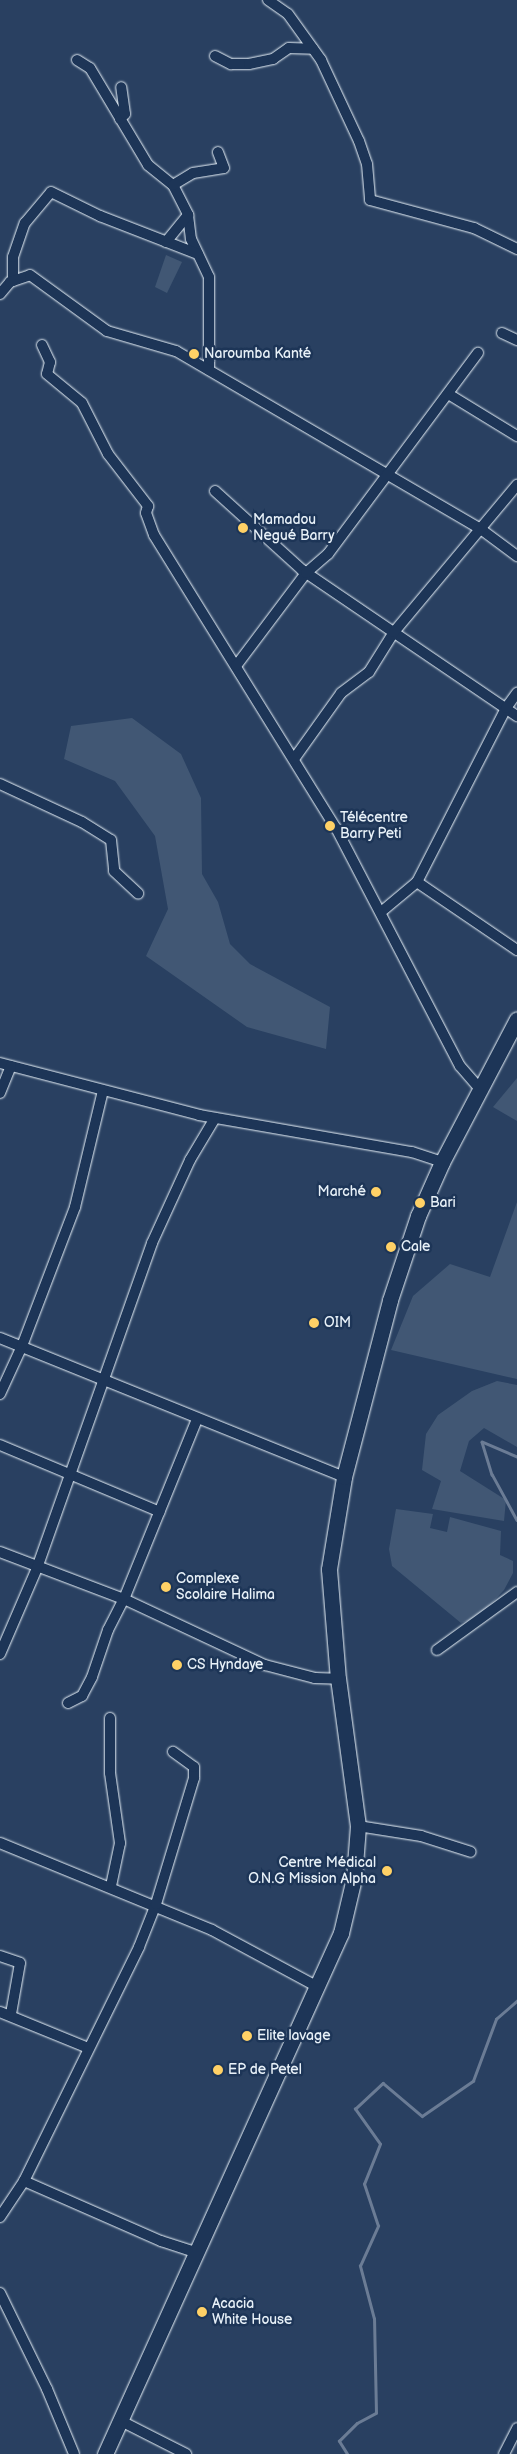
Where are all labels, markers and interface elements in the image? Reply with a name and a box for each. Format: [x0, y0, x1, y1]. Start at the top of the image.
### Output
place label: Naroumba Kanté [204, 346, 311, 362]
marker: Naroumba Kanté [188, 348, 200, 360]
place label: Mamadou Negué Barry [253, 512, 335, 544]
marker: Mamadou Negué Barry [237, 522, 249, 534]
place label: Télécentre Barry Peti [340, 810, 408, 842]
marker: Télécentre Barry Peti [324, 820, 336, 832]
place label: Marché [318, 1184, 366, 1200]
marker: Marché [370, 1186, 382, 1198]
place label: Bari [430, 1195, 456, 1211]
marker: Bari [414, 1197, 426, 1209]
place label: Cale [401, 1239, 430, 1255]
marker: Cale [385, 1241, 397, 1253]
place label: OIM [324, 1315, 351, 1331]
marker: OIM [308, 1317, 320, 1329]
place label: Complexe Scolaire Halima [176, 1571, 275, 1604]
marker: Complexe Scolaire Halima [160, 1581, 172, 1593]
place label: CS Hyndaye [187, 1657, 263, 1673]
marker: CS Hyndaye [171, 1659, 183, 1671]
place label: Centre Médical O.N.G Mission Alpha [248, 1855, 376, 1888]
marker: Centre Médical O.N.G Mission Alpha [380, 1864, 394, 1878]
place label: Elite lavage [257, 2028, 330, 2044]
marker: Elite lavage [241, 2030, 253, 2042]
place label: EP de Petel [228, 2062, 302, 2078]
marker: EP de Petel [212, 2064, 224, 2076]
place label: Acacia White House [212, 2296, 292, 2328]
marker: Acacia White House [196, 2306, 208, 2318]

